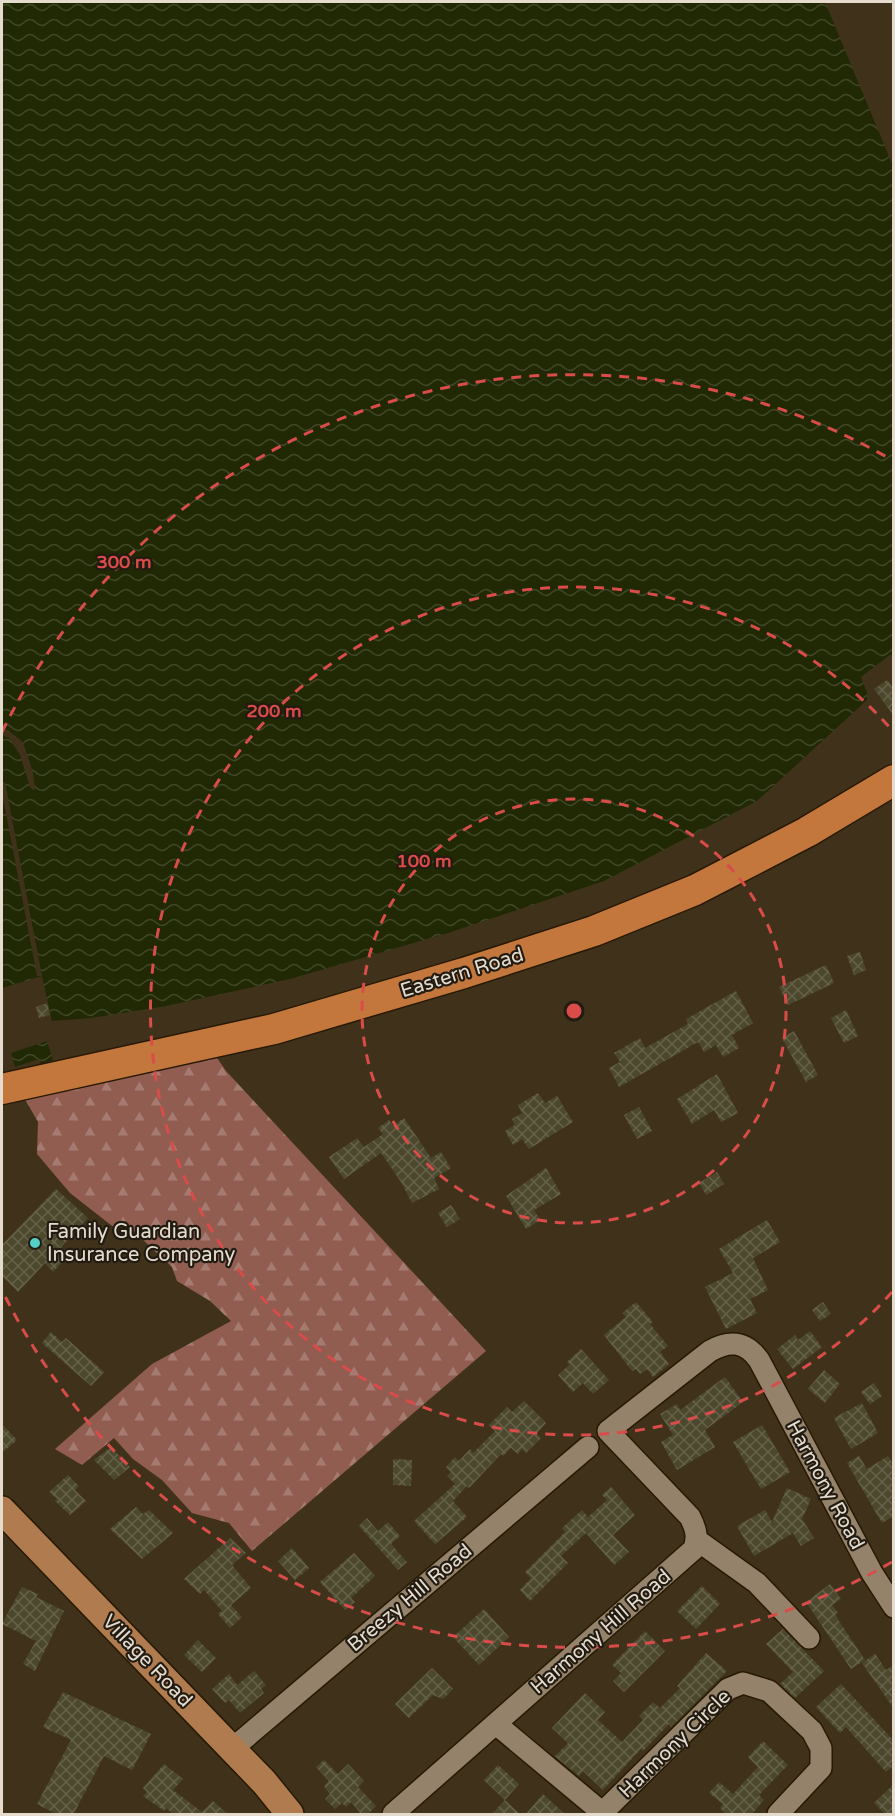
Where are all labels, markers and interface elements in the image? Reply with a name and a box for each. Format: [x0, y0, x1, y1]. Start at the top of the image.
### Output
text: 300 m [96, 551, 152, 573]
text: 200 m [246, 700, 302, 722]
text: 100 m [396, 850, 452, 872]
street label: Eastern Road [398, 943, 526, 1003]
centre of rings [564, 1001, 584, 1021]
place label: Family Guardian Insurance Company [47, 1220, 236, 1267]
marker: Family Guardian Insurance Company [28, 1236, 42, 1250]
street label: Harmony Road [781, 1416, 869, 1554]
street label: Breezy Hill Road [343, 1539, 477, 1657]
street label: Harmony Hill Road [526, 1565, 676, 1699]
street label: Village Road [97, 1610, 197, 1712]
street label: Harmony Circle [614, 1685, 736, 1803]

